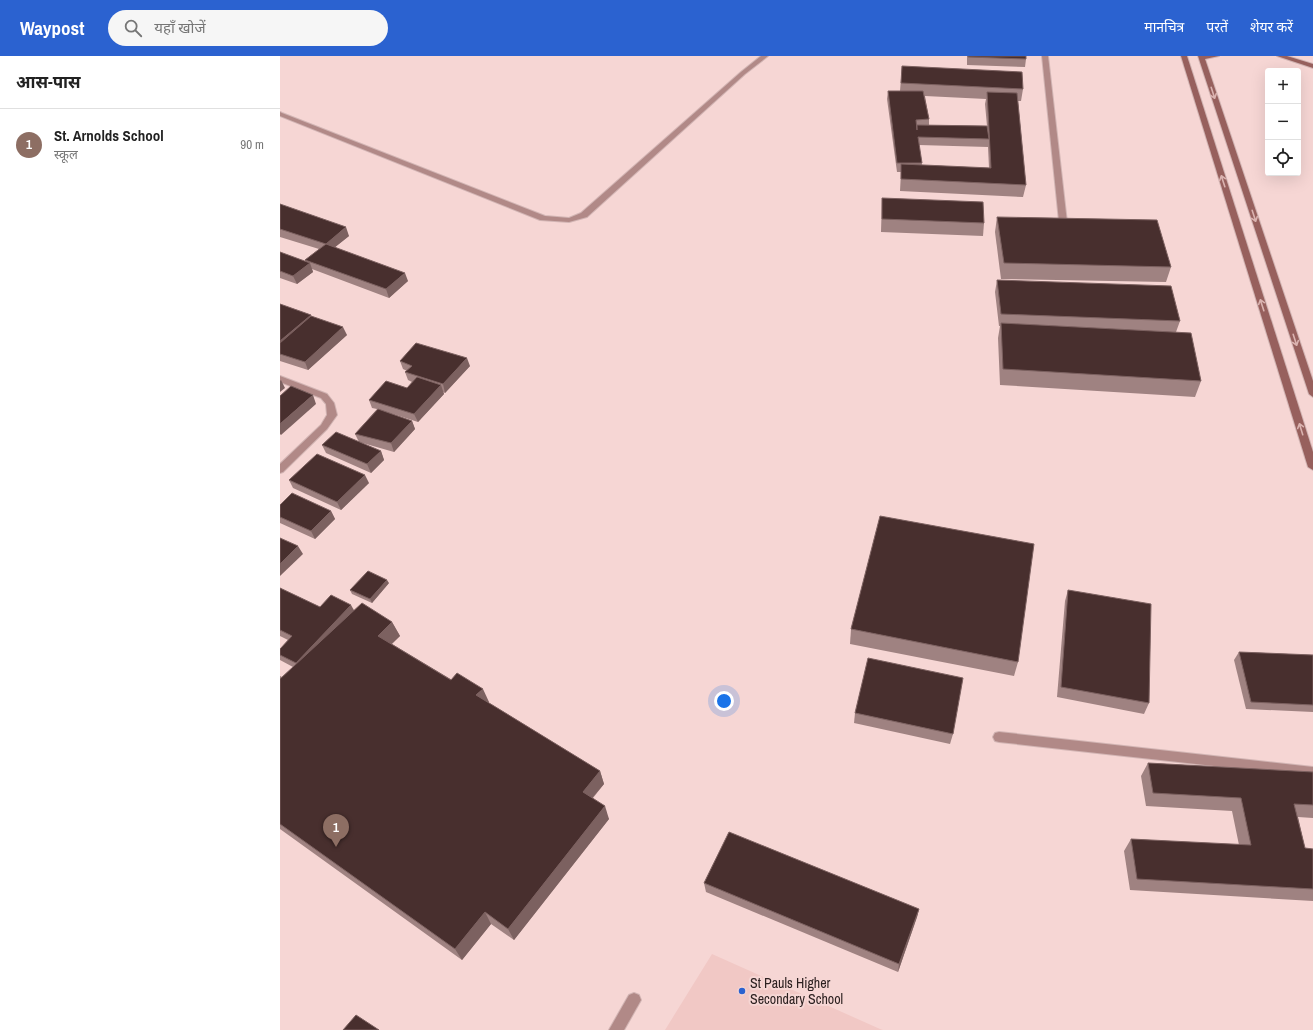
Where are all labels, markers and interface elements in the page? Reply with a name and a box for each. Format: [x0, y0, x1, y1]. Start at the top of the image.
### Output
search box [108, 10, 388, 46]
text: Waypost [20, 15, 84, 41]
icon: search [122, 17, 144, 39]
text: यहाँ खोजें [154, 17, 206, 38]
text: मानचित्र [1144, 18, 1184, 36]
text: परतें [1206, 18, 1228, 36]
text: शेयर करें [1250, 18, 1293, 36]
map controls [1265, 68, 1301, 176]
button: + [1265, 68, 1301, 104]
text: आस-पास [16, 70, 81, 93]
one-way arrow [1210, 86, 1217, 99]
button: − [1265, 104, 1301, 140]
text: St. Arnolds School [54, 125, 164, 146]
text: 1 [26, 136, 32, 153]
text: 90 m [240, 136, 264, 153]
button: locate [1265, 140, 1301, 176]
text: स्कूल [54, 146, 78, 163]
one-way arrow [1219, 175, 1226, 188]
one-way arrow [1251, 210, 1258, 223]
one-way arrow [1258, 300, 1266, 312]
one-way arrow [1292, 333, 1299, 346]
one-way arrow [1297, 423, 1304, 436]
your location [714, 691, 734, 711]
pin: 1 [323, 814, 349, 847]
place label: St Pauls Higher Secondary School [750, 974, 843, 1008]
marker: St Pauls Higher Secondary School [737, 986, 747, 996]

